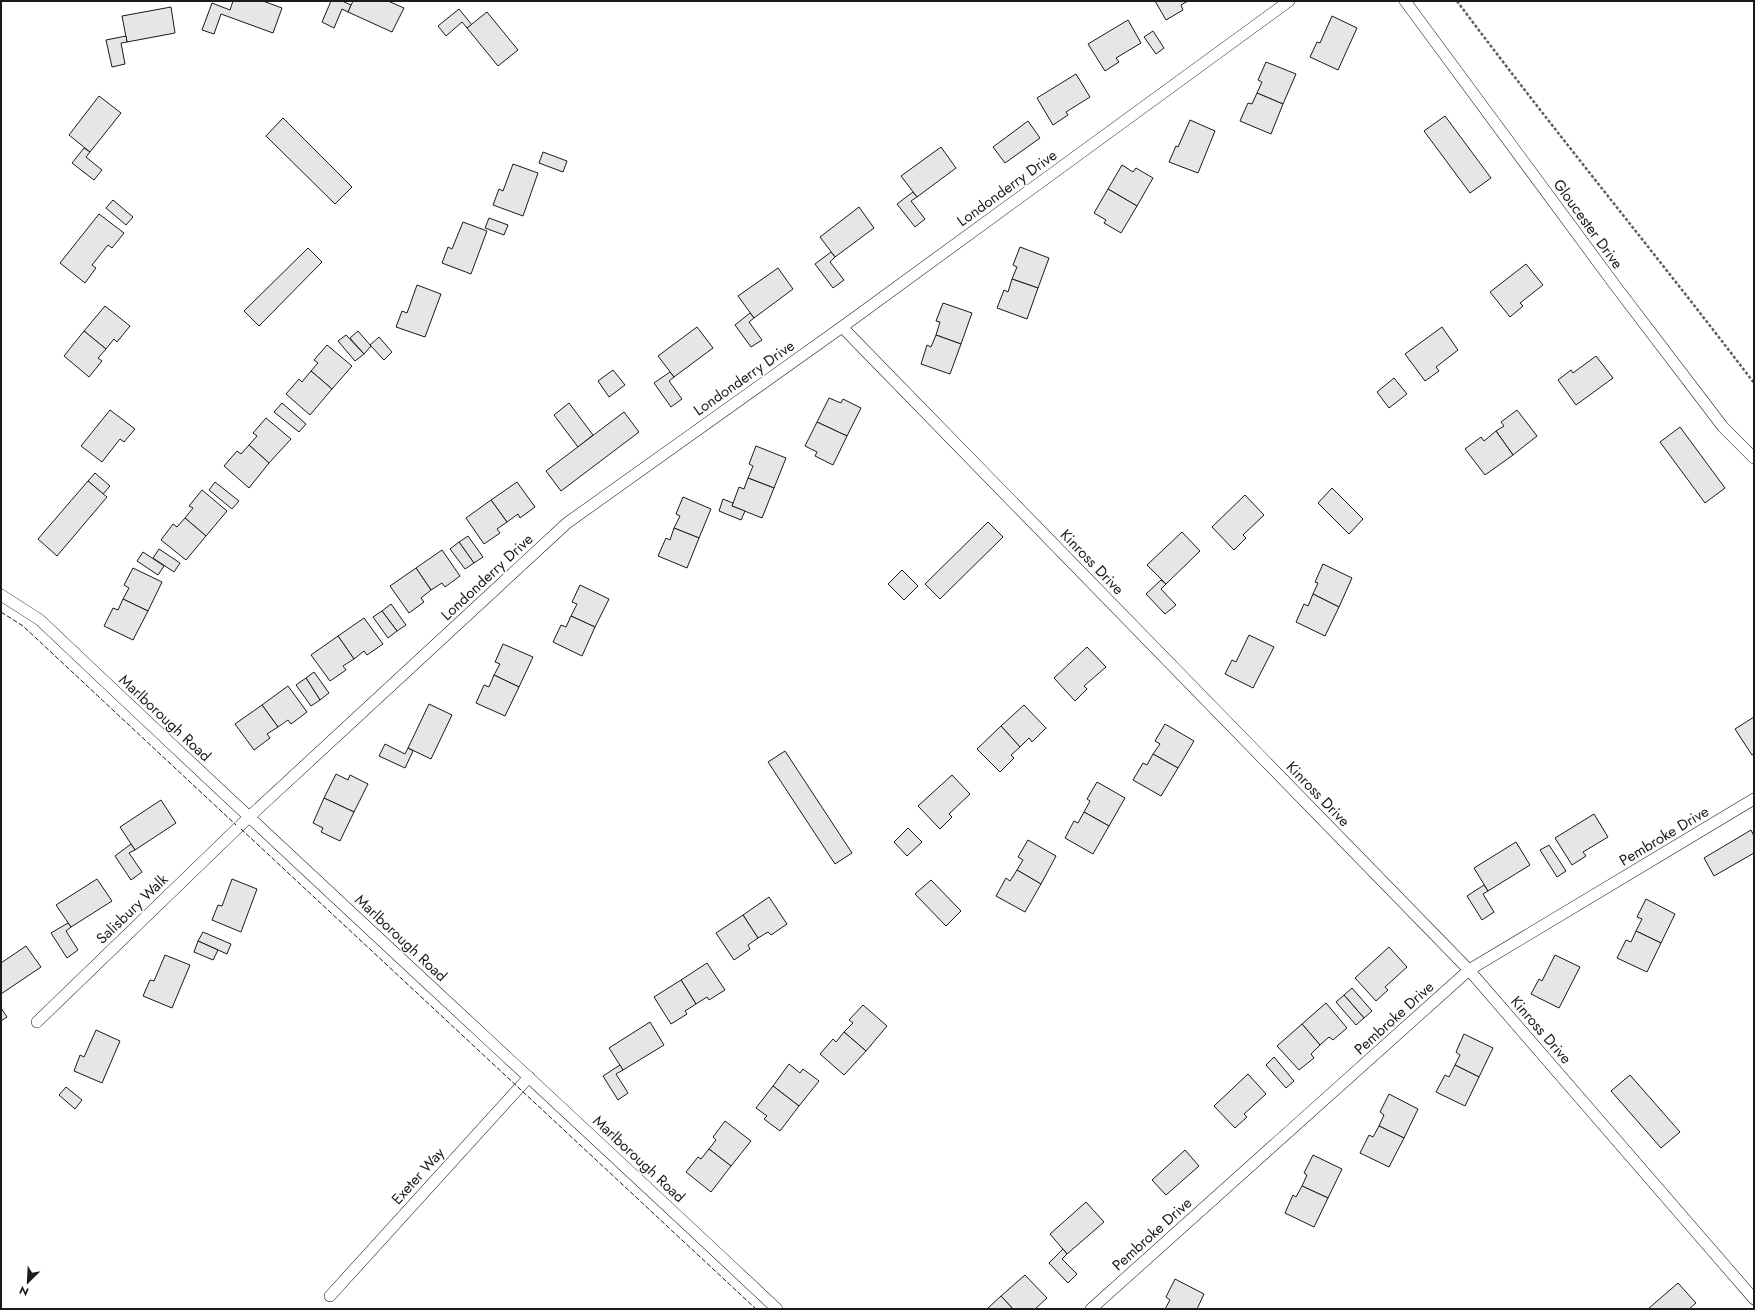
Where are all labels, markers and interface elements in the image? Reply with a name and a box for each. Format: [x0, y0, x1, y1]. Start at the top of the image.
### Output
street label: Londonderry Drive [952, 144, 1062, 232]
street label: Gloucester Drive [1548, 174, 1628, 274]
street label: Londonderry Drive [689, 335, 799, 421]
street label: Kinross Drive [1055, 524, 1129, 600]
street label: Londonderry Drive [436, 528, 538, 626]
street label: Marlborough Road [114, 669, 216, 767]
street label: Kinross Drive [1281, 756, 1355, 832]
street label: Pembroke Drive [1615, 800, 1713, 871]
street label: Salisbury Walk [91, 869, 173, 949]
street label: Marlborough Road [350, 889, 452, 987]
street label: Pembroke Drive [1349, 976, 1439, 1060]
street label: Kinross Drive [1505, 991, 1577, 1069]
street label: Marlborough Road [588, 1110, 690, 1208]
street label: Exeter Way [386, 1142, 450, 1209]
street label: Pembroke Drive [1107, 1192, 1197, 1276]
north arrow [8, 1262, 48, 1302]
text: N [17, 1282, 31, 1300]

